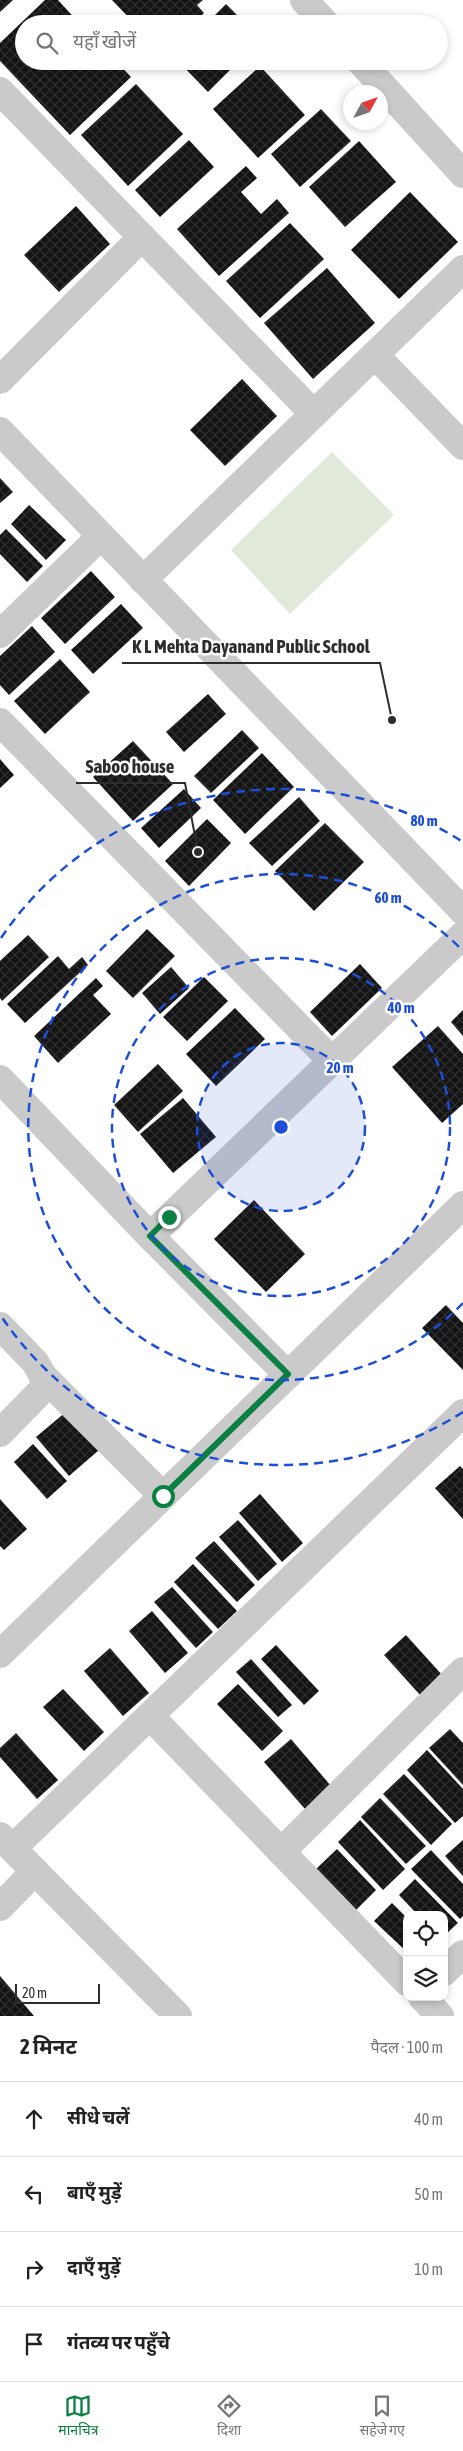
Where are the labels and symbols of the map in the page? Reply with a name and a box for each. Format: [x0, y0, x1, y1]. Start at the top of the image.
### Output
north arrow [343, 85, 388, 130]
callout: K L Mehta Dayanand Public School [122, 629, 380, 663]
text: K L Mehta Dayanand Public School [132, 635, 371, 657]
callout: Saboo house [76, 749, 185, 783]
text: Saboo house [86, 755, 175, 777]
text: 80 m [411, 812, 438, 829]
text: 60 m [375, 889, 402, 906]
text: 40 m [387, 999, 415, 1016]
text: 20 m [327, 1059, 354, 1076]
centre of rings [272, 1118, 290, 1136]
route end [158, 1206, 181, 1229]
route start [152, 1485, 175, 1508]
scale bar [15, 1981, 100, 2004]

